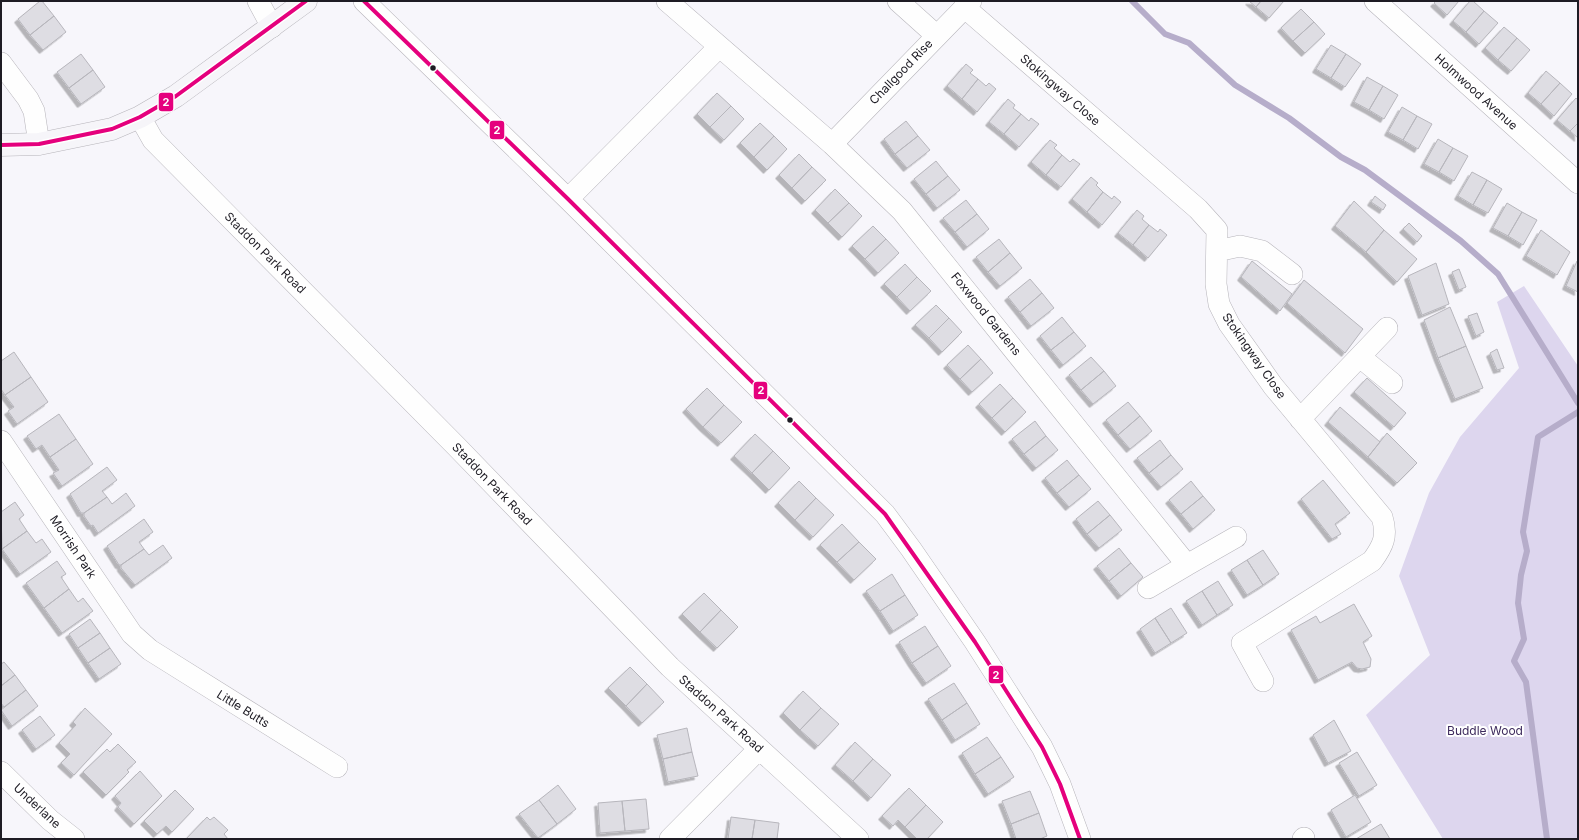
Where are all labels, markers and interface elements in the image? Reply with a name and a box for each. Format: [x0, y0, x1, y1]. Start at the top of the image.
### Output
street label: Challgood Rise [866, 36, 936, 107]
street label: Holmwood Avenue [1432, 50, 1521, 133]
street label: Stokingway Close [1017, 51, 1103, 129]
unlabelled marker [428, 63, 438, 73]
line badge: 2 [158, 92, 174, 112]
text: 2 [163, 95, 170, 109]
line badge: 2 [489, 120, 505, 140]
text: 2 [494, 123, 501, 137]
street label: Staddon Park Road [222, 209, 309, 296]
street label: Foxwood Gardens [948, 269, 1024, 358]
street label: Stokingway Close [1219, 310, 1290, 402]
line badge: 2 [753, 381, 768, 400]
text: 2 [758, 383, 765, 397]
unlabelled marker [785, 415, 795, 425]
street label: Staddon Park Road [449, 439, 536, 528]
street label: Morrish Park [47, 512, 100, 581]
line badge: 2 [988, 665, 1004, 684]
text: 2 [993, 668, 1000, 682]
street label: Staddon Park Road [676, 672, 767, 756]
street label: Little Butts [214, 687, 272, 731]
park label: Buddle Wood [1447, 723, 1523, 738]
street label: Underlane [11, 780, 64, 831]

